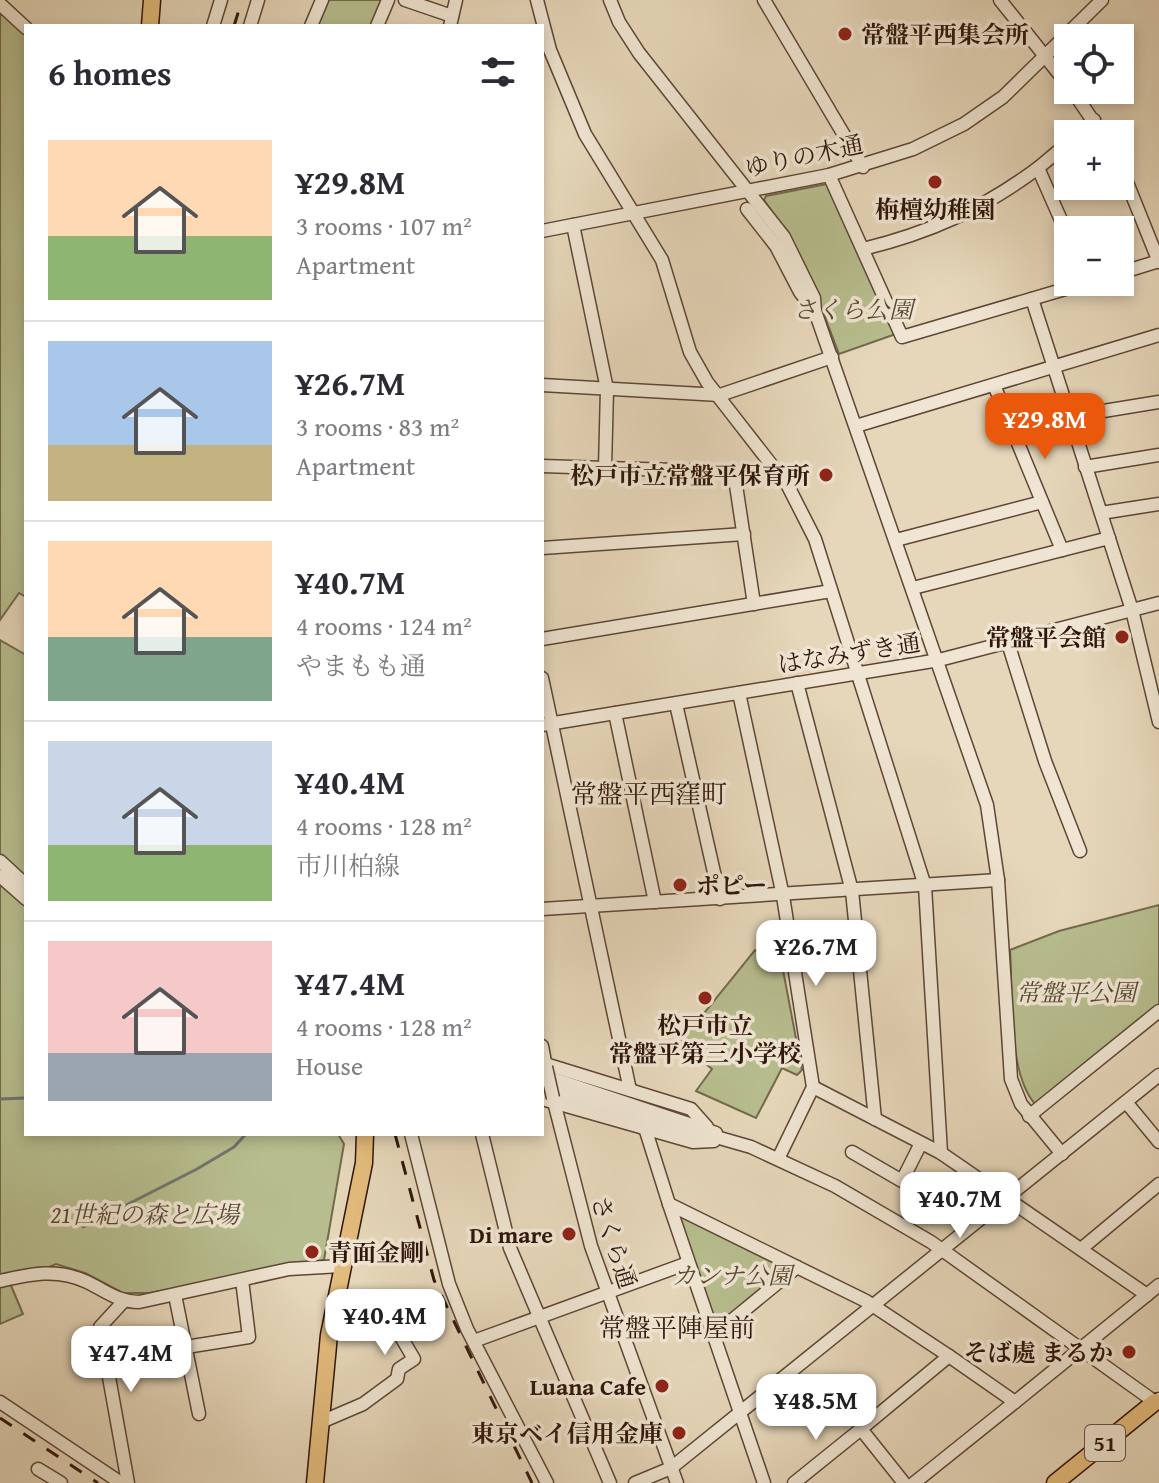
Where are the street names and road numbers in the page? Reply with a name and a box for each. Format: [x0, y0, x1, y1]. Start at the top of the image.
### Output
street label: ゆりの木通 [742, 126, 866, 186]
street label: はなみずき通 [775, 624, 923, 682]
street label: さくら通 [583, 1191, 645, 1293]
road number: 51 [1085, 1425, 1125, 1461]

